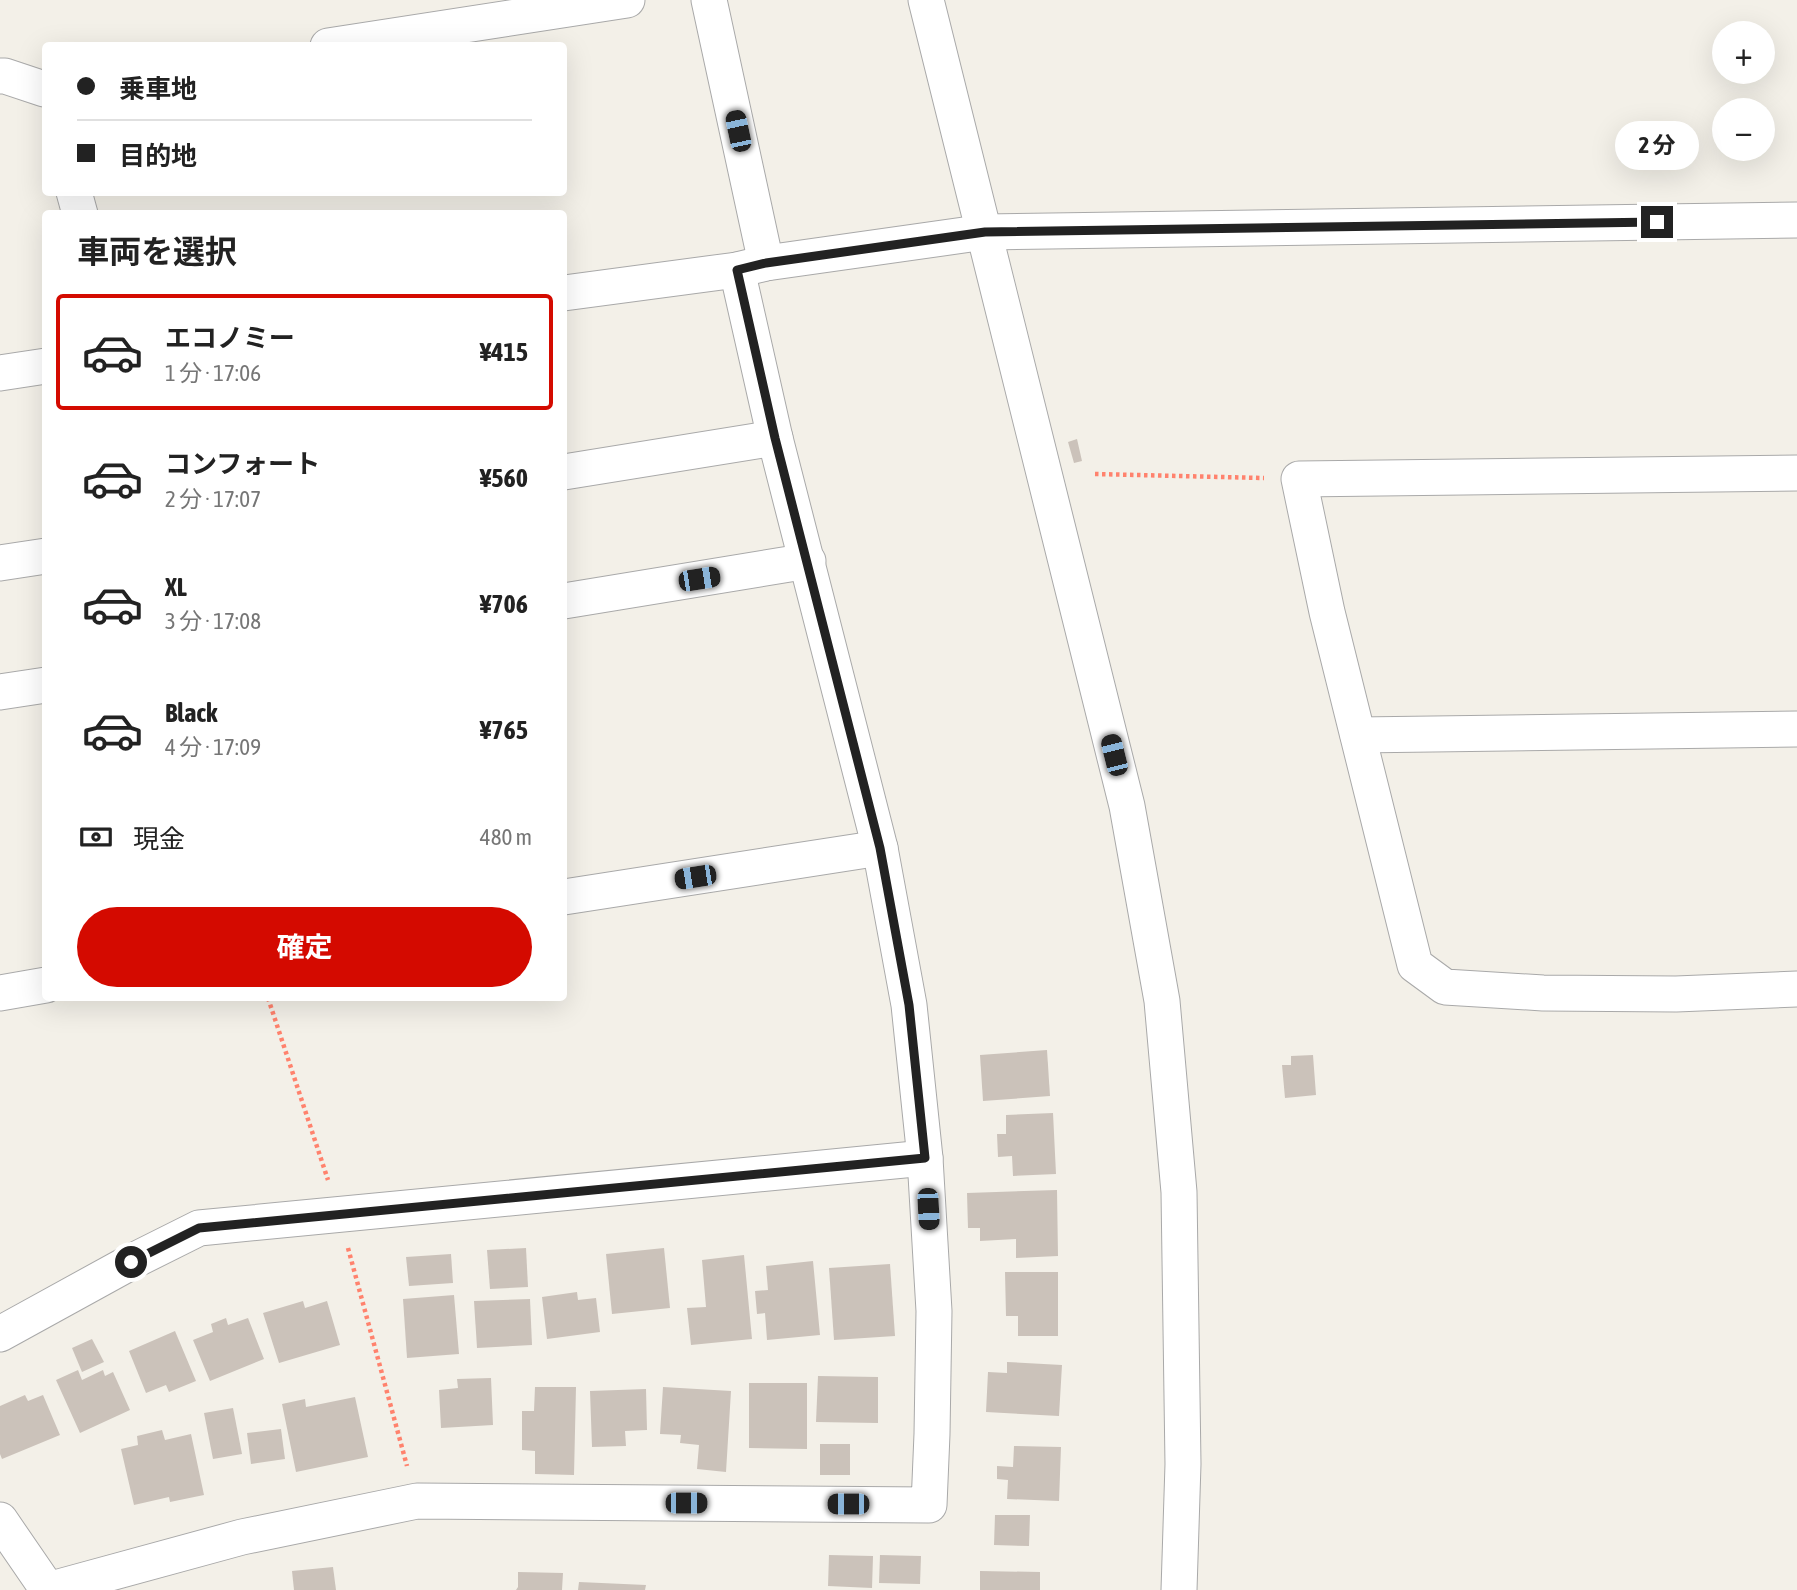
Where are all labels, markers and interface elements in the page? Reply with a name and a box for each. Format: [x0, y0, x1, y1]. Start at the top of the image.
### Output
map controls [1712, 21, 1775, 161]
button: + [1712, 21, 1775, 84]
text: 乗車地 [119, 74, 197, 104]
button: − [1712, 98, 1775, 161]
car [724, 108, 753, 154]
callout: 2 分 [1615, 120, 1699, 170]
text: 2 分 [1639, 132, 1675, 158]
text: 目的地 [119, 141, 197, 171]
route end [1641, 206, 1673, 238]
text: 車両を選択 [77, 233, 237, 270]
icon: car [81, 321, 144, 384]
text: エコノミー [165, 323, 295, 353]
text: ¥415 [480, 337, 528, 367]
text: 1 分 · 17:06 [165, 360, 261, 386]
icon: car [81, 447, 144, 510]
text: コンフォート [165, 449, 320, 479]
text: ¥560 [480, 463, 528, 493]
text: 2 分 · 17:07 [165, 486, 261, 512]
car [677, 565, 722, 593]
text: XL [165, 572, 187, 602]
icon: car [81, 573, 144, 636]
text: ¥706 [480, 589, 528, 619]
text: 3 分 · 17:08 [165, 608, 261, 634]
text: Black [165, 698, 217, 728]
icon: car [81, 699, 144, 762]
text: ¥765 [480, 715, 528, 745]
car [1099, 732, 1130, 778]
text: 4 分 · 17:09 [165, 734, 261, 760]
icon: cash [77, 818, 115, 856]
text: 現金 [133, 824, 185, 854]
text: 480 m [480, 824, 532, 850]
car [673, 863, 718, 891]
button: 確定 [77, 907, 532, 987]
car [917, 1187, 940, 1231]
route start [115, 1246, 147, 1278]
car [666, 1493, 708, 1514]
car [828, 1494, 870, 1515]

